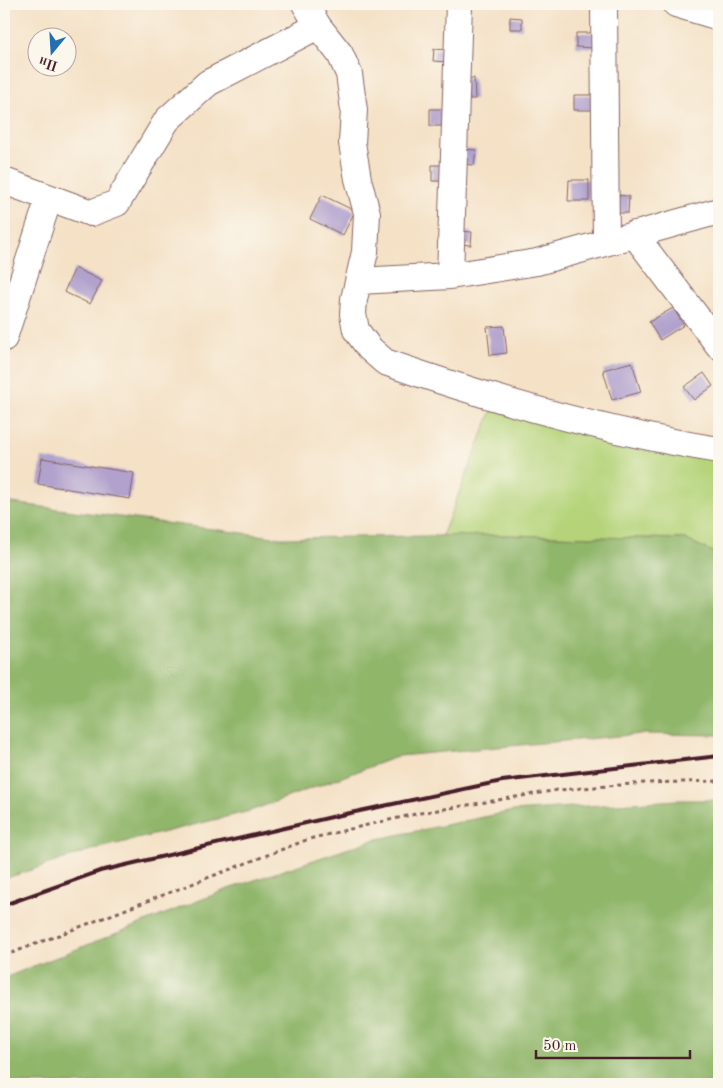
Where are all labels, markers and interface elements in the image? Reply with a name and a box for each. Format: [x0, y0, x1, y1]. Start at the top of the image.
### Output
north arrow [28, 28, 78, 78]
text: Пн [37, 54, 60, 73]
scale bar [536, 1028, 689, 1060]
text: 50 m [543, 1039, 577, 1054]

